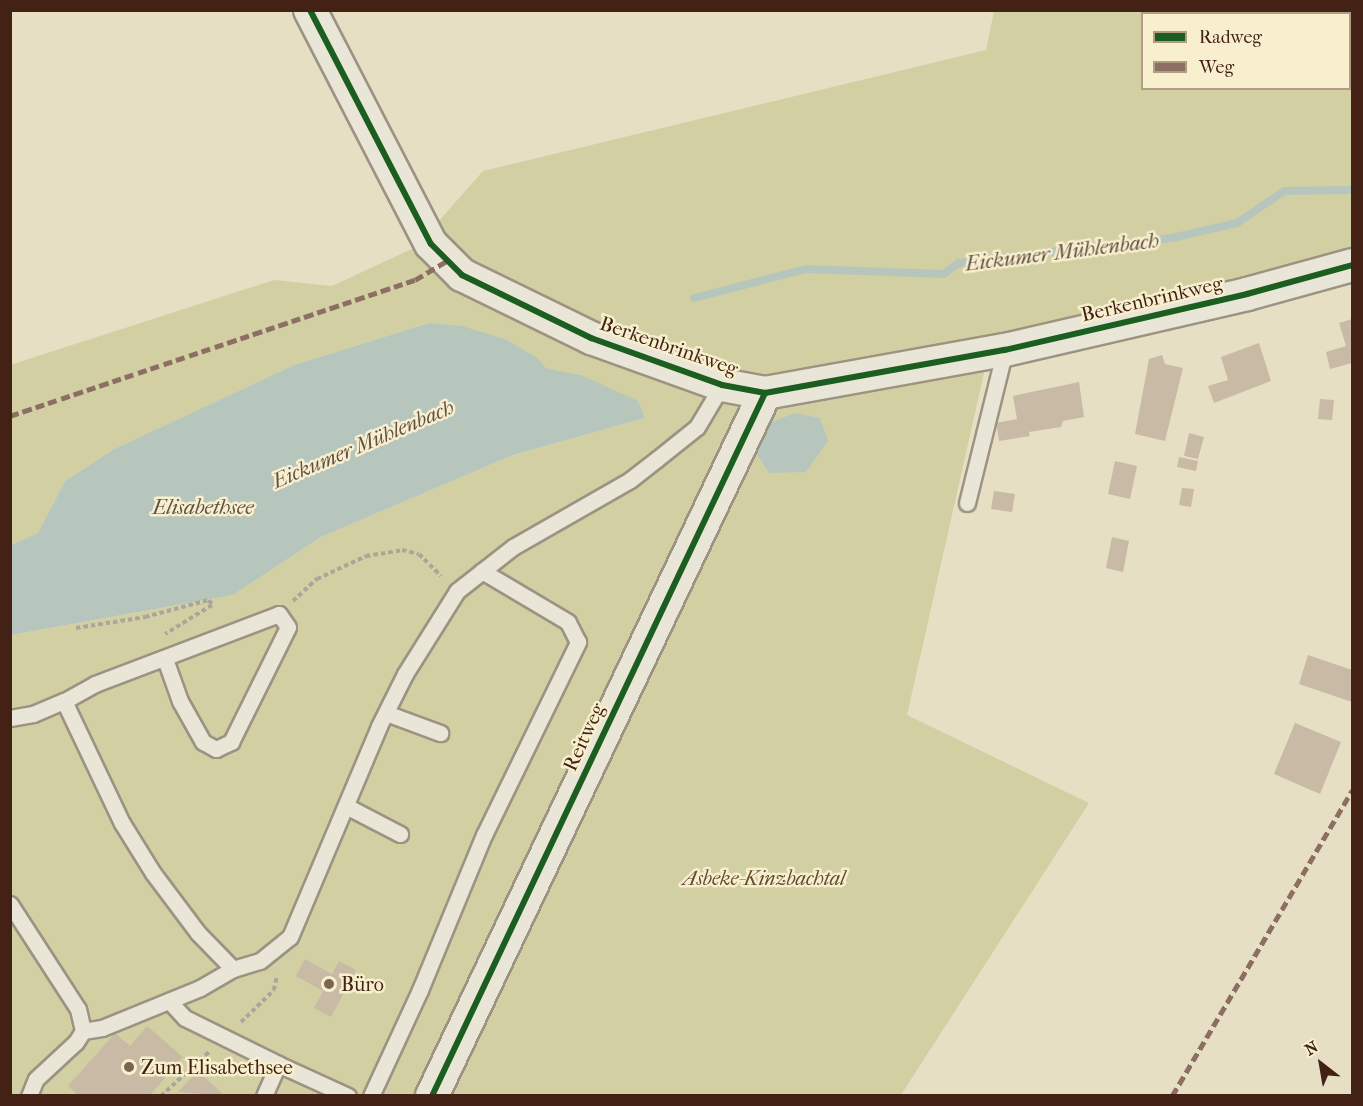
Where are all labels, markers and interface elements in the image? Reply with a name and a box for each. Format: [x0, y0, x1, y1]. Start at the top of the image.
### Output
legend [1141, 12, 1351, 90]
text: Radweg [1199, 27, 1262, 48]
text: Weg [1199, 57, 1234, 78]
water label: Eickumer Mühlenbach [964, 228, 1160, 276]
street label: Berkenbrinkweg [1079, 271, 1225, 327]
street label: Berkenbrinkweg [597, 311, 741, 381]
water label: Eickumer Mühlenbach [268, 394, 458, 494]
water label: Elisabethsee [152, 494, 254, 520]
street label: Reitweg [558, 699, 610, 775]
park label: Asbeke-Kinzbachtal [683, 866, 845, 890]
place label: Büro [341, 972, 384, 996]
marker: Büro [322, 977, 336, 991]
north arrow [1291, 1034, 1351, 1094]
text: N [1301, 1037, 1322, 1059]
place label: Zum Elisabethsee [141, 1055, 293, 1079]
marker: Zum Elisabethsee [122, 1060, 136, 1074]

